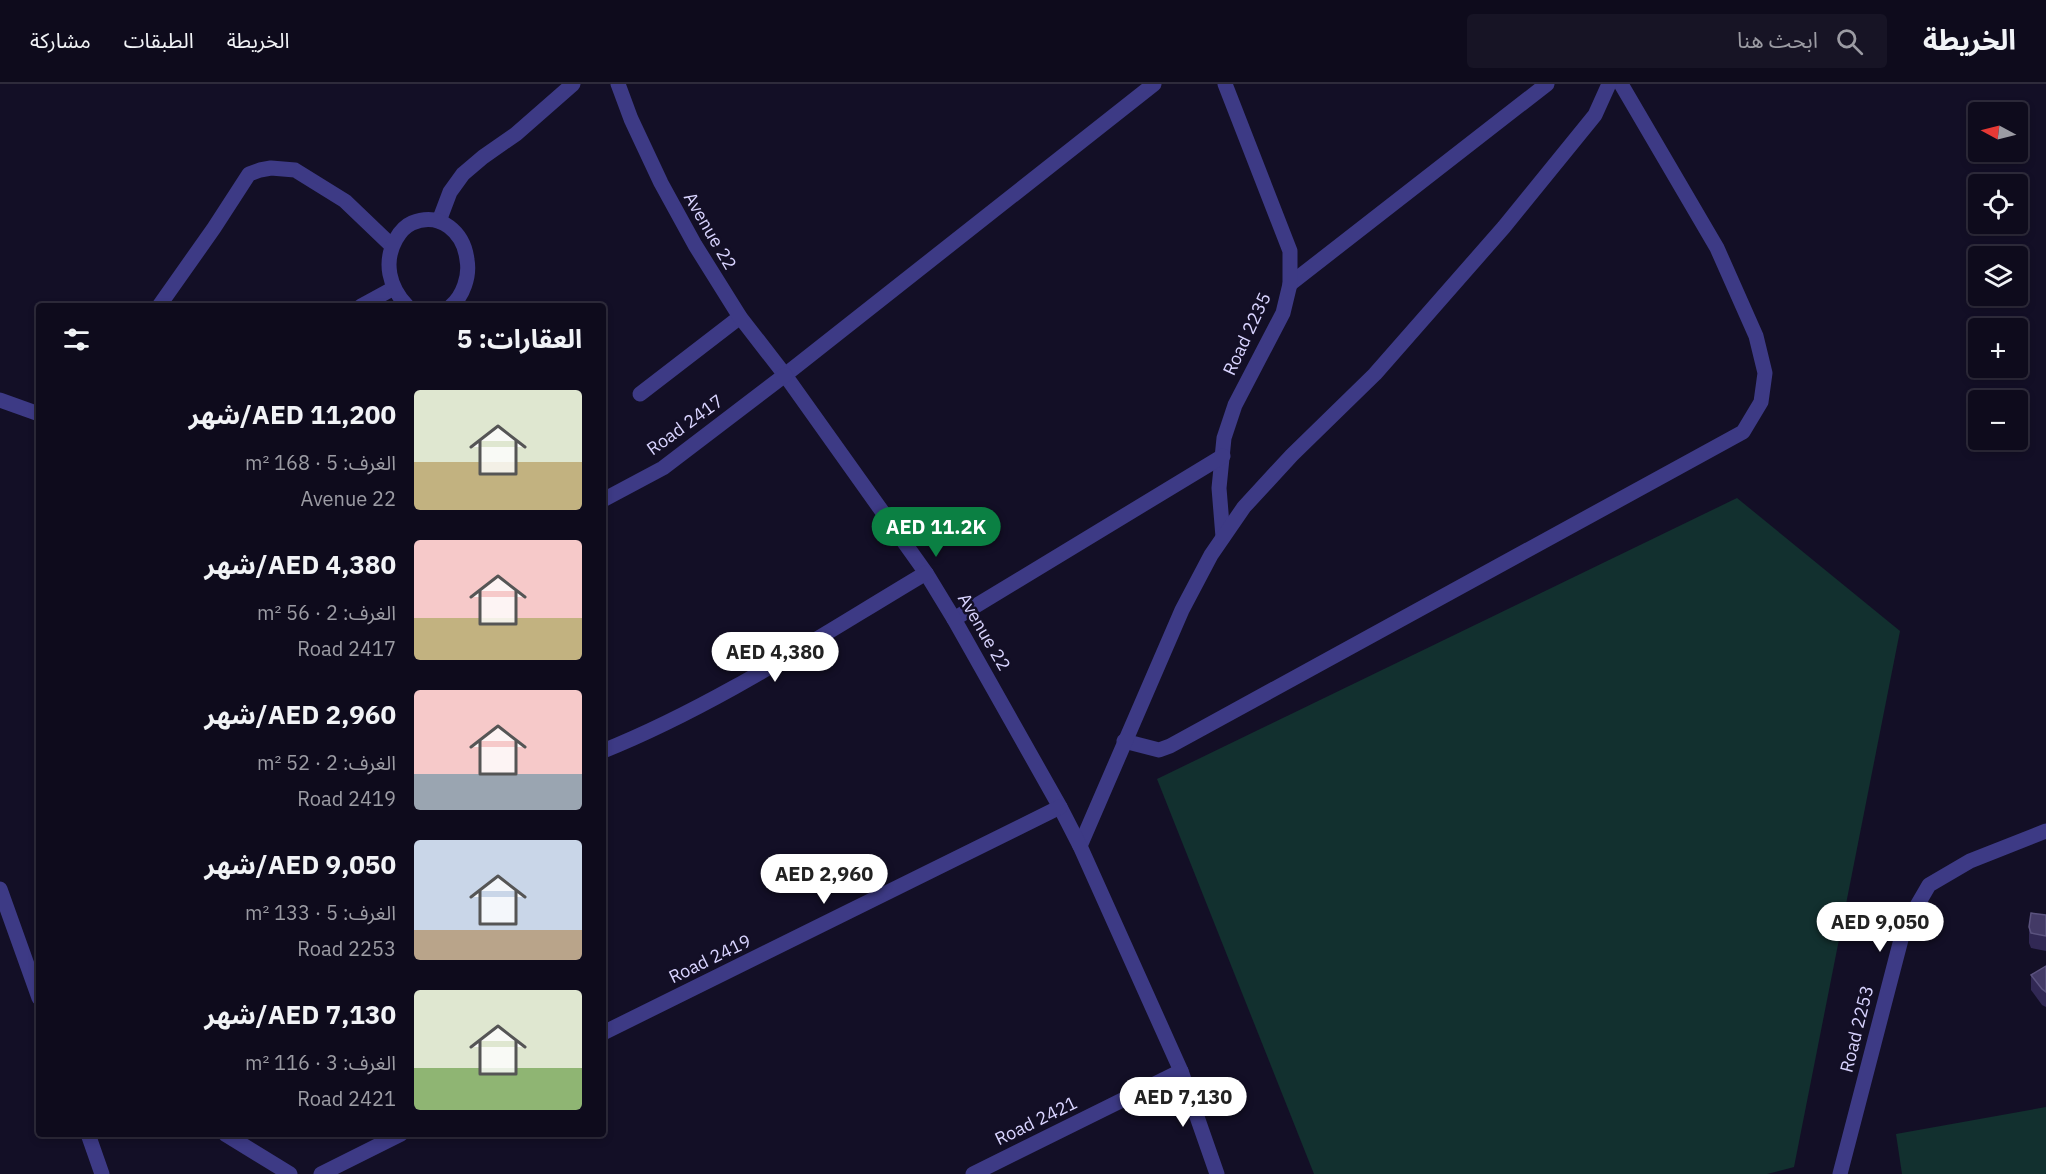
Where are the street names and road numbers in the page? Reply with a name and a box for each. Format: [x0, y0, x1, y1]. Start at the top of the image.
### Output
street label: Avenue 22 [679, 188, 742, 274]
street label: Road 2235 [1217, 289, 1276, 379]
street label: Road 2417 [642, 389, 727, 460]
street label: Avenue 22 [953, 589, 1016, 675]
street label: Road 2419 [665, 929, 755, 988]
street label: Road 2253 [1835, 983, 1878, 1075]
street label: Road 2421 [991, 1091, 1081, 1150]

